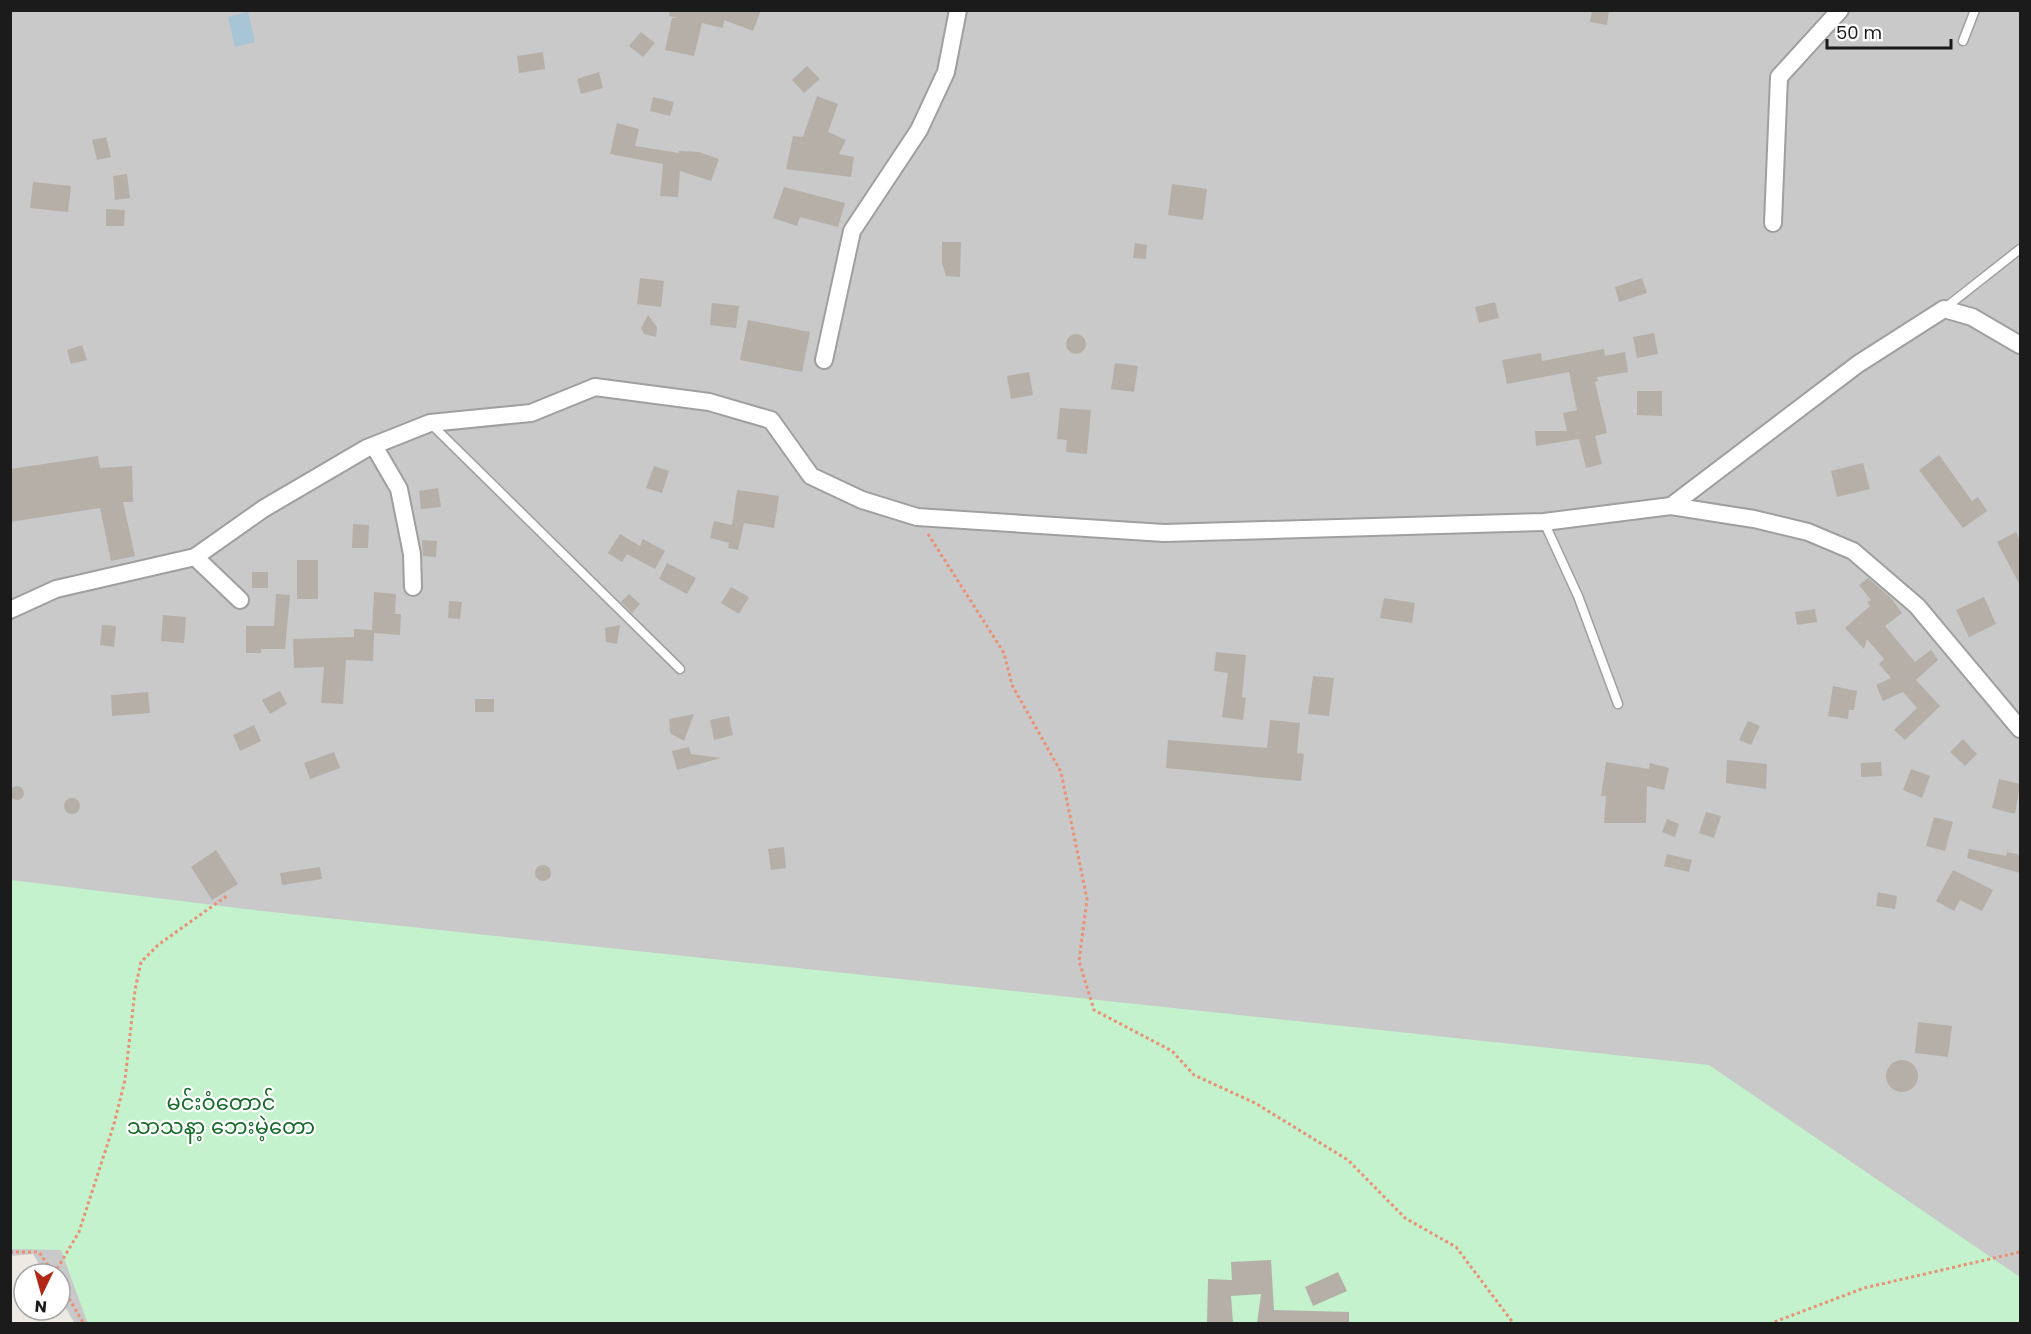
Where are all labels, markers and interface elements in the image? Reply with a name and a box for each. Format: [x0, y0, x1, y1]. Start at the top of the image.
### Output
scale bar [1827, 12, 1952, 50]
text: 50 m [1836, 20, 1882, 45]
park label: မင်းဝံတောင် သာသနာ့ ‌ဘေးမဲ့တော [127, 1087, 315, 1144]
north arrow [12, 1262, 72, 1322]
text: N [34, 1294, 48, 1318]

